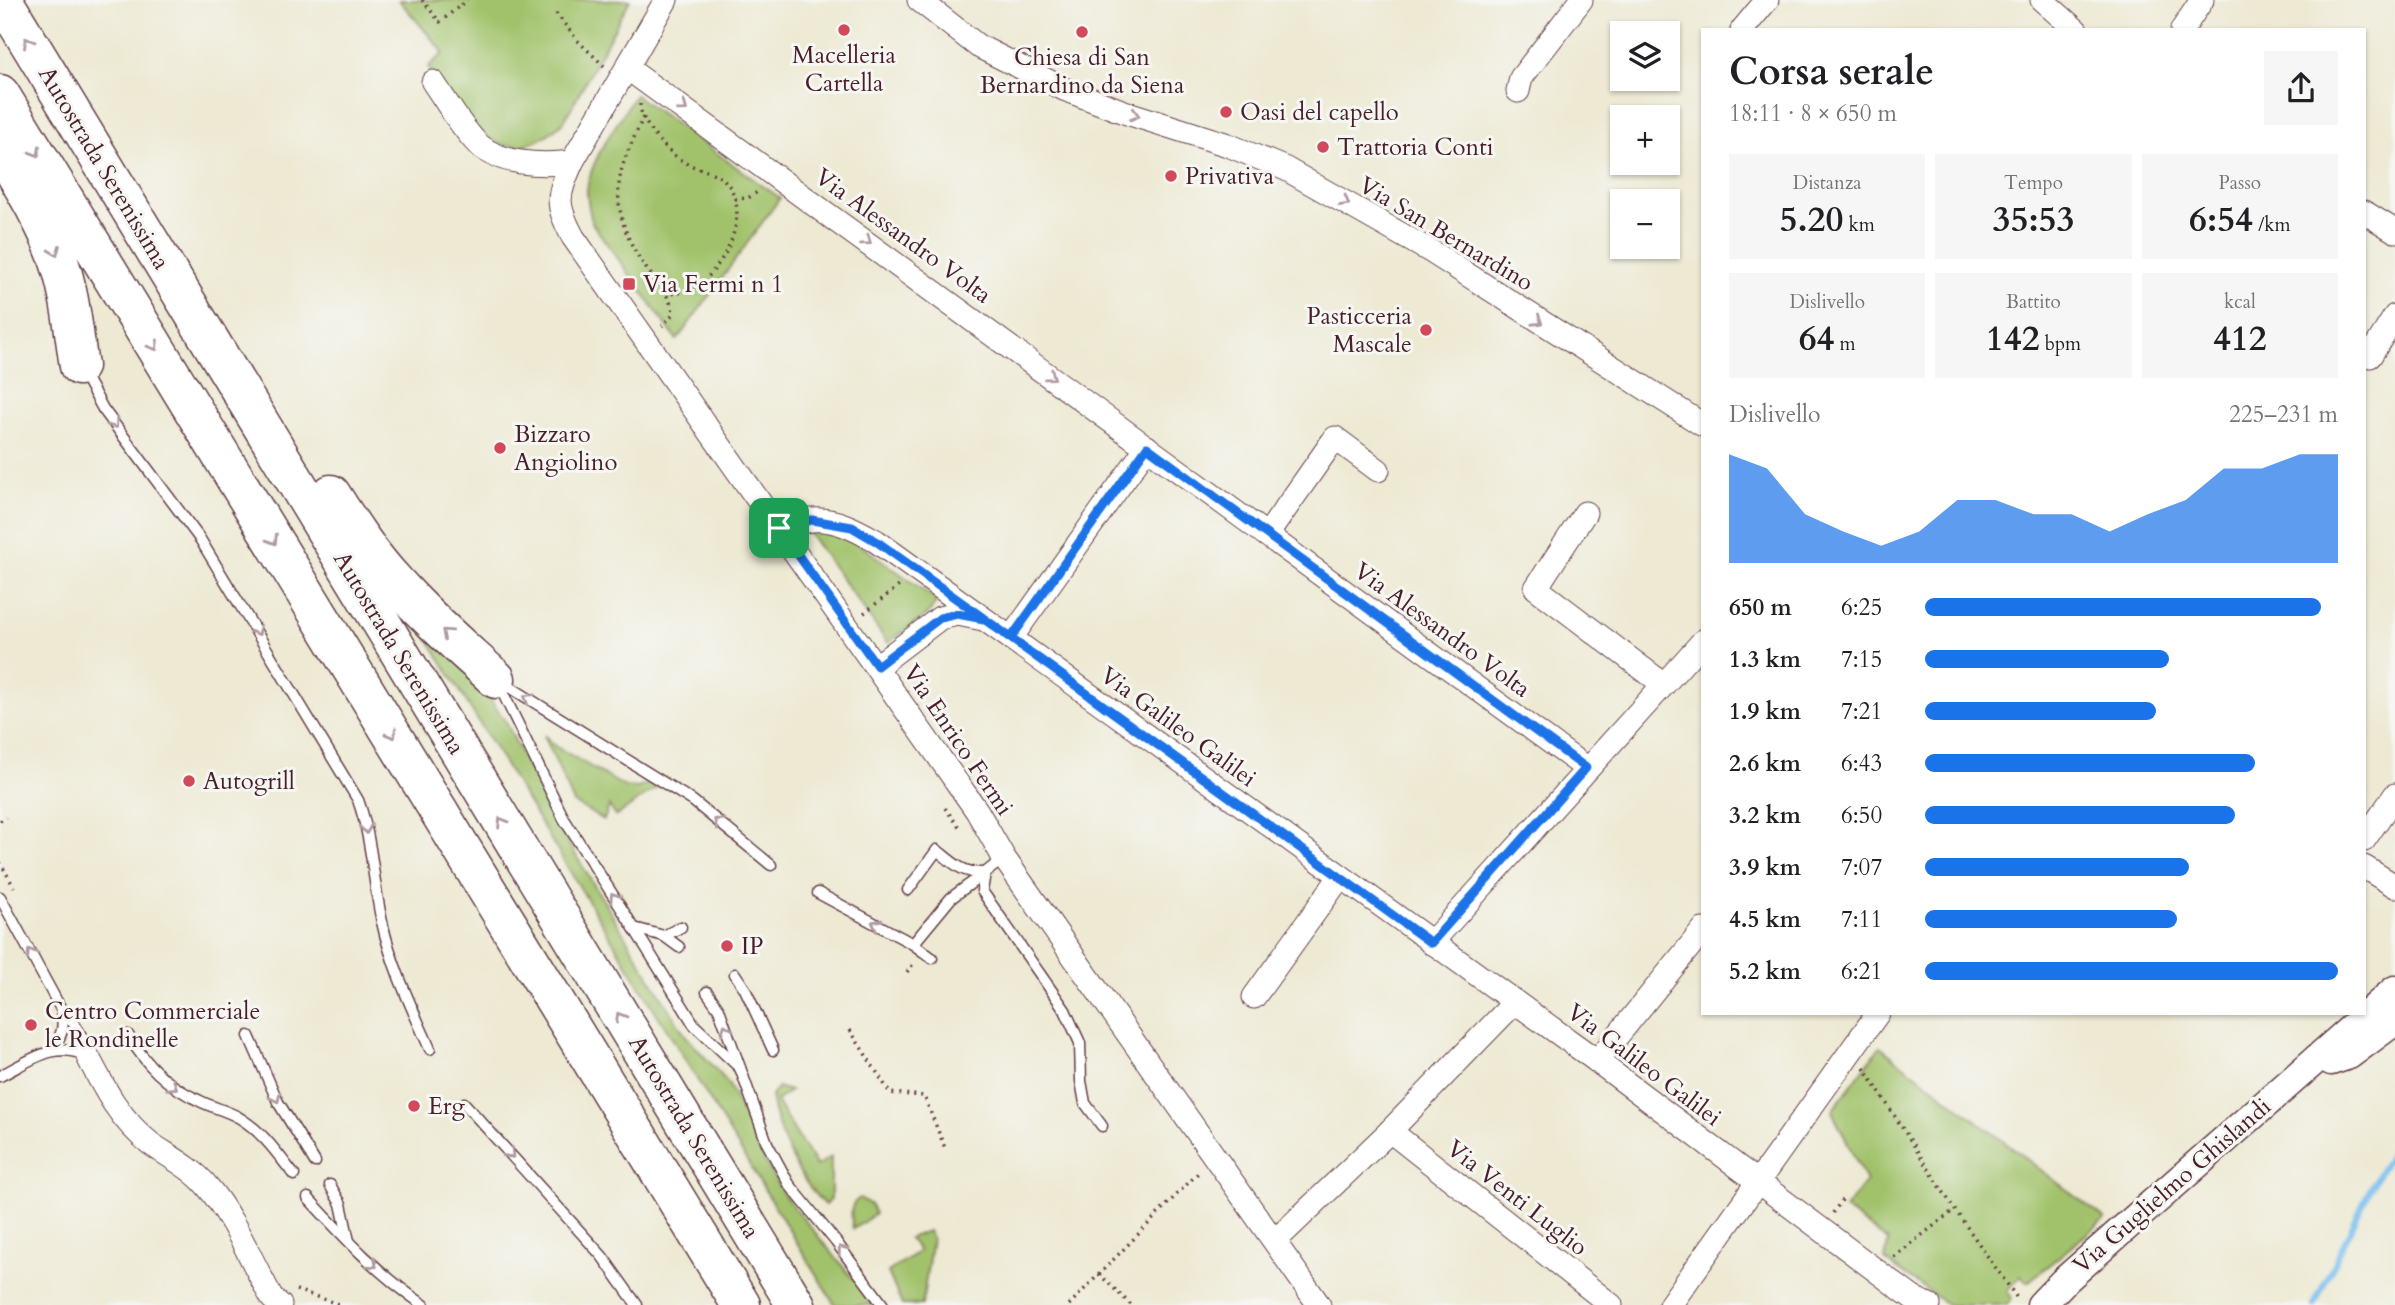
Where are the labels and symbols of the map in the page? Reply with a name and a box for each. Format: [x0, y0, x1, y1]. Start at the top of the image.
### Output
marker: Macelleria Cartella [836, 22, 852, 38]
marker: Chiesa di San Bernardino da Siena [1074, 24, 1090, 40]
one-way arrow [24, 36, 37, 49]
place label: Macelleria Cartella [792, 39, 897, 100]
place label: Chiesa di San Bernardino da Siena [980, 41, 1185, 102]
street label: Autostrada Serenissima [30, 60, 178, 276]
place label: Oasi del capello [1240, 96, 1399, 129]
one-way arrow [675, 99, 688, 111]
marker: Oasi del capello [1218, 104, 1234, 120]
one-way arrow [1129, 106, 1141, 121]
place label: Trattoria Conti [1337, 131, 1494, 164]
marker: Trattoria Conti [1315, 139, 1331, 155]
one-way arrow [27, 144, 40, 157]
place label: Privativa [1185, 160, 1275, 193]
street label: Via Alessandro Volta [808, 161, 999, 312]
marker: Privativa [1163, 168, 1179, 184]
street label: Via San Bernardino [1352, 169, 1540, 299]
one-way arrow [1337, 194, 1350, 207]
one-way arrow [859, 233, 872, 246]
one-way arrow [46, 244, 60, 256]
place label: Via Fermi n 1 [643, 268, 783, 301]
marker: Via Fermi n 1 [621, 276, 637, 292]
place label: Pasticceria Mascale [1306, 300, 1413, 361]
one-way arrow [1530, 313, 1543, 326]
marker: Pasticceria Mascale [1418, 322, 1434, 338]
one-way arrow [146, 338, 159, 351]
one-way arrow [1043, 368, 1055, 380]
one-way arrow [106, 416, 119, 429]
place label: Bizzaro Angiolino [514, 418, 617, 479]
marker: Bizzaro Angiolino [492, 440, 508, 456]
pin [749, 498, 809, 558]
one-way arrow [265, 532, 278, 545]
street label: Autostrada Serenissima [325, 545, 473, 761]
street label: Via Alessandro Volta [1347, 555, 1538, 706]
one-way arrow [248, 624, 261, 637]
one-way arrow [441, 629, 454, 642]
street label: Via Enrico Fermi [895, 658, 1021, 822]
street label: Via Galileo Galilei [1093, 659, 1263, 795]
one-way arrow [522, 694, 535, 707]
one-way arrow [383, 727, 396, 740]
place label: Autogrill [203, 765, 295, 798]
marker: Autogrill [181, 773, 197, 789]
one-way arrow [497, 817, 510, 830]
one-way arrow [714, 817, 726, 830]
one-way arrow [359, 824, 374, 835]
one-way arrow [609, 892, 622, 905]
one-way arrow [871, 919, 883, 933]
place label: IP [741, 930, 763, 963]
marker: IP [719, 938, 735, 954]
one-way arrow [26, 948, 39, 960]
place label: Centro Commerciale le Rondinelle [45, 995, 260, 1056]
street label: Via Galileo Galilei [1560, 996, 1728, 1134]
one-way arrow [616, 1011, 629, 1024]
marker: Centro Commerciale le Rondinelle [23, 1017, 39, 1033]
one-way arrow [721, 1024, 735, 1036]
street label: Autostrada Serenissima [620, 1029, 768, 1245]
one-way arrow [165, 1077, 178, 1090]
place label: Erg [428, 1090, 466, 1123]
street label: Via Guglielmo Ghislandi [2066, 1090, 2278, 1281]
one-way arrow [268, 1091, 282, 1103]
marker: Erg [406, 1098, 422, 1114]
street label: Via Venti Luglio [1439, 1132, 1595, 1264]
one-way arrow [502, 1146, 514, 1159]
one-way arrow [838, 1245, 851, 1258]
one-way arrow [365, 1256, 378, 1268]

